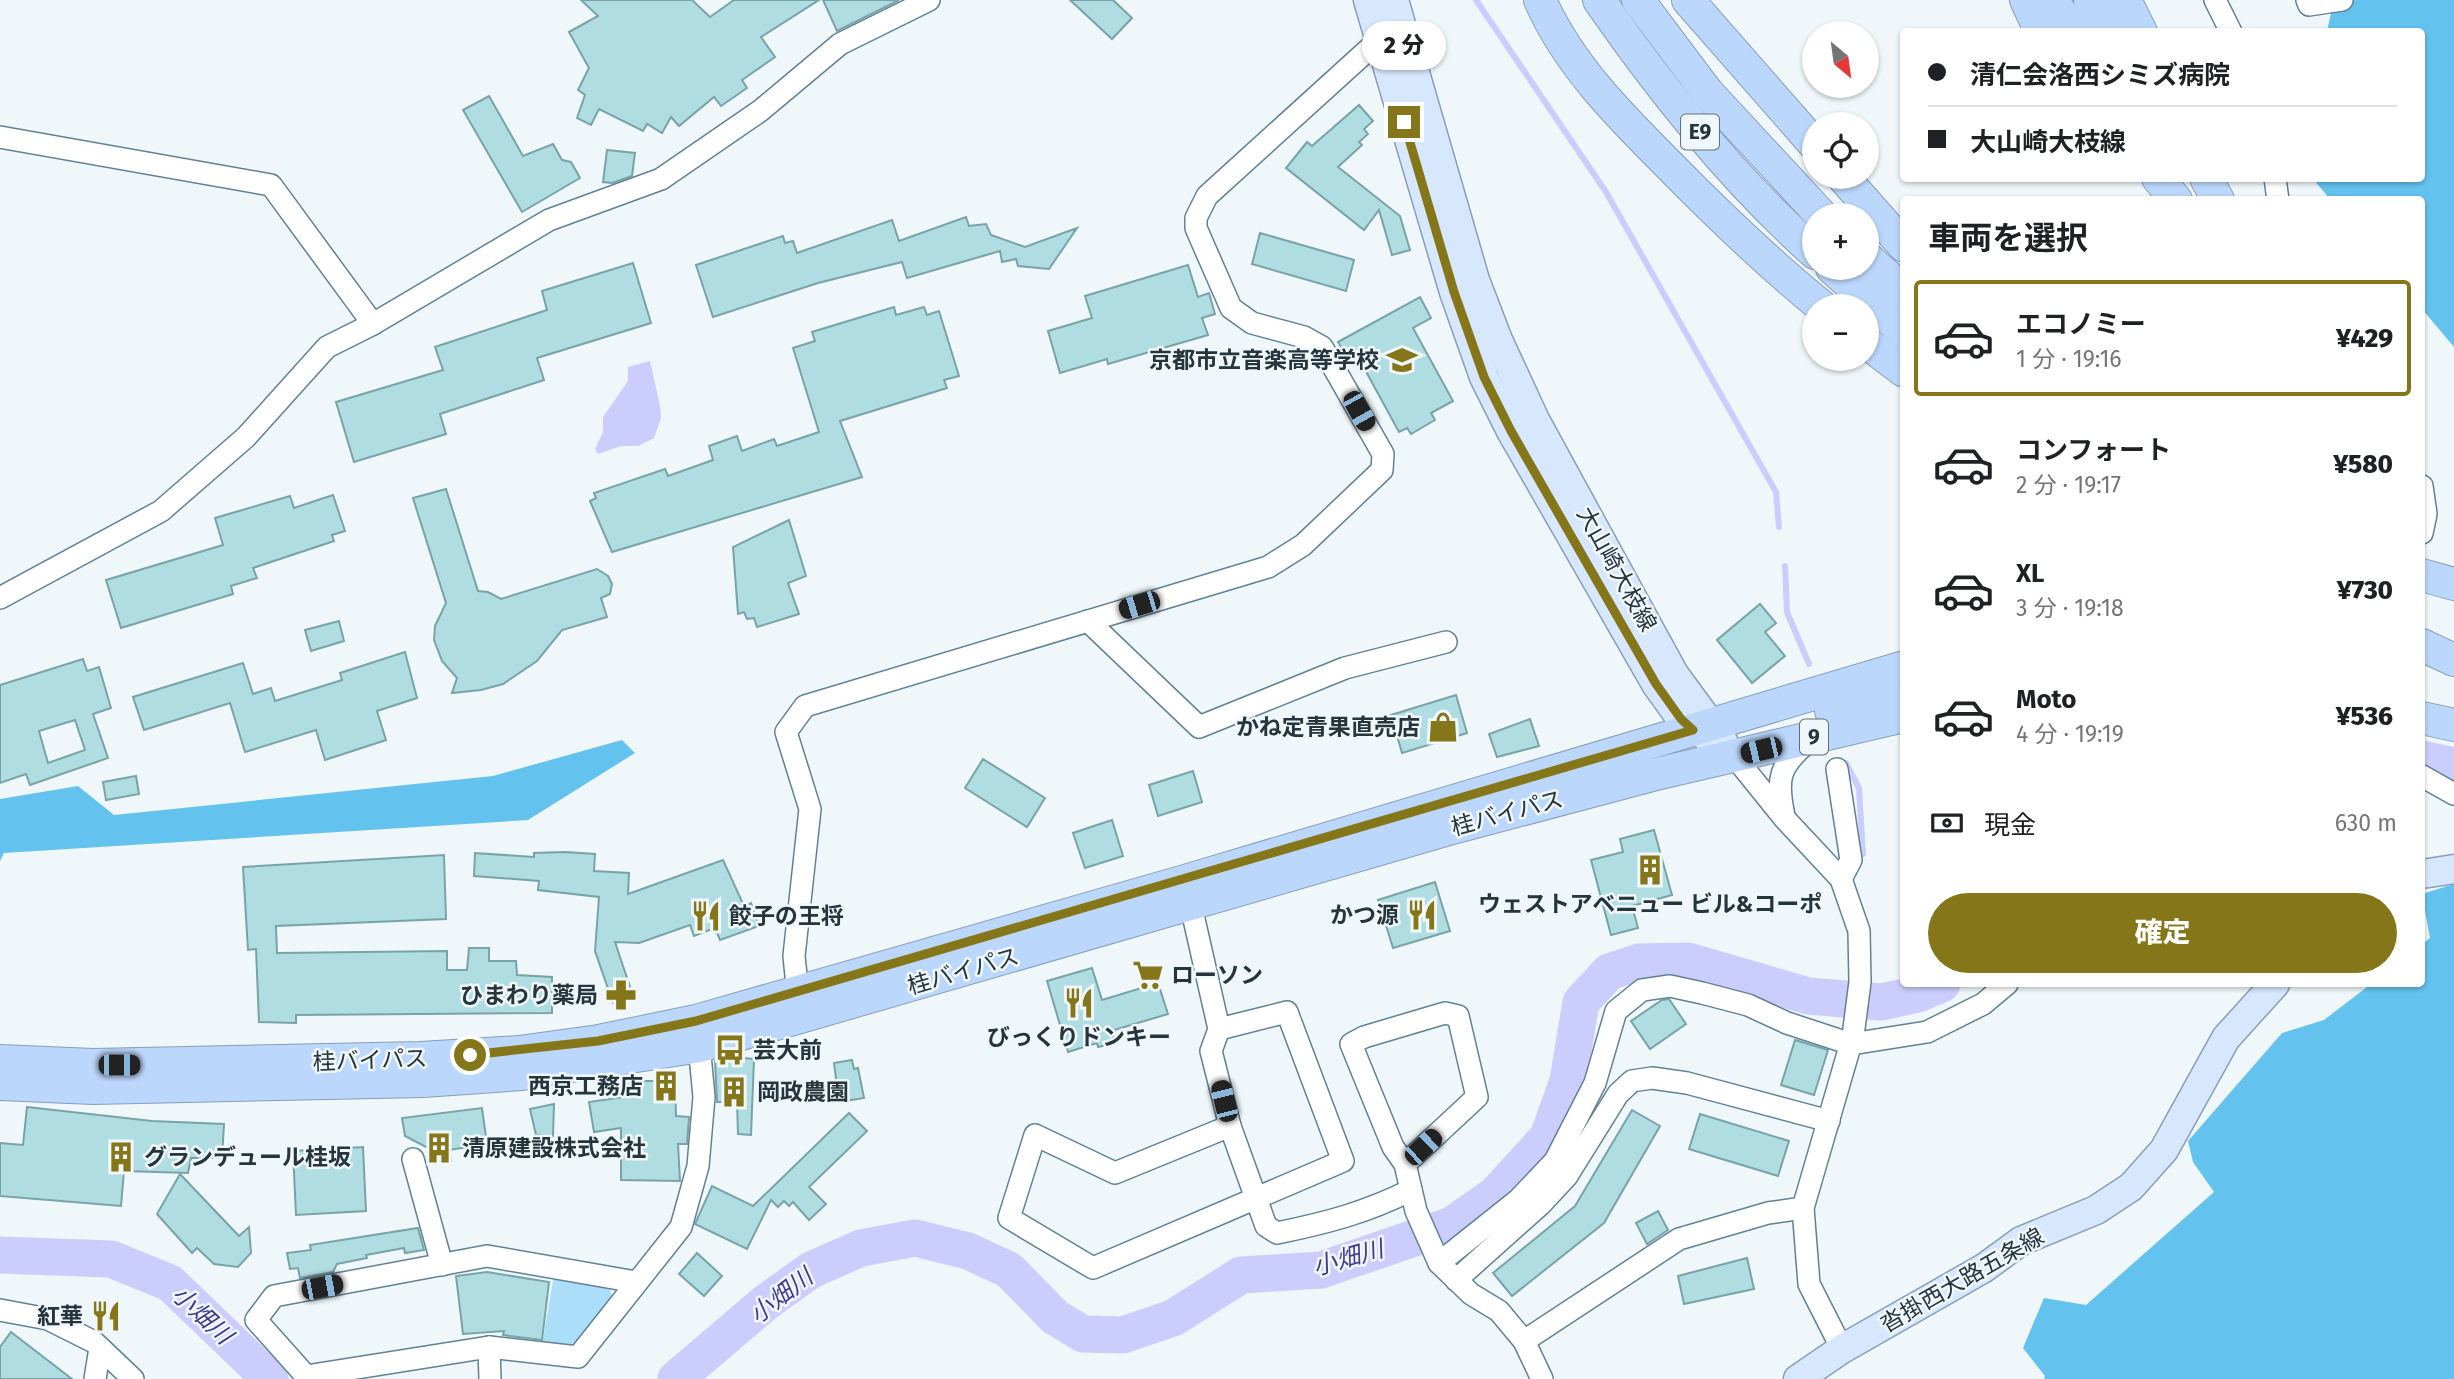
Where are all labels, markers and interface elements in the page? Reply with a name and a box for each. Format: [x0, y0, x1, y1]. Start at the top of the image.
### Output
callout: 2 分 [1362, 20, 1446, 69]
north arrow [1802, 21, 1880, 98]
map controls [1802, 21, 1879, 371]
text: 2 分 [1384, 31, 1424, 59]
text: 清仁会洛西シミズ病院 [1970, 60, 2230, 91]
route end [1388, 106, 1420, 138]
button: locate [1802, 112, 1879, 189]
road number: E9 [1681, 114, 1719, 150]
text: 大山崎大枝線 [1970, 127, 2126, 158]
button: + [1802, 203, 1879, 280]
text: 車両を選択 [1928, 219, 2088, 257]
button: − [1802, 294, 1879, 371]
icon: car [1932, 307, 1995, 370]
text: エコノミー [2016, 309, 2146, 340]
text: ¥429 [2336, 323, 2393, 354]
school or university icon: 京都市立音楽高等学校 [1385, 343, 1419, 377]
text: 1 分 · 19:16 [2016, 345, 2122, 373]
place label: 京都市立音楽高等学校 [1149, 346, 1379, 374]
car [1340, 388, 1379, 434]
icon: car [1932, 433, 1995, 496]
text: コンフォート [2016, 435, 2171, 466]
text: ¥580 [2333, 449, 2393, 480]
text: 2 分 · 19:17 [2016, 471, 2121, 499]
street label: 大山崎大枝線 [1571, 502, 1663, 636]
text: XL [2016, 558, 2044, 589]
icon: car [1932, 559, 1995, 622]
text: ¥730 [2337, 575, 2393, 606]
car [1116, 589, 1163, 621]
text: 3 分 · 19:18 [2016, 594, 2124, 622]
text: Moto [2016, 684, 2076, 715]
icon: car [1932, 685, 1995, 748]
text: ¥536 [2336, 701, 2393, 732]
shop icon: かね定青果直売店 [1426, 710, 1460, 744]
place label: かね定青果直売店 [1236, 713, 1420, 741]
road number: 9 [1800, 720, 1828, 754]
text: 4 分 · 19:19 [2016, 720, 2124, 748]
car [1739, 735, 1784, 765]
street label: 桂バイパス [1448, 785, 1566, 841]
icon: cash [1928, 804, 1966, 842]
text: 630 m [2335, 809, 2397, 837]
text: 現金 [1984, 810, 2036, 841]
building icon: ウェストアベニュー ビル&コーポ [1633, 853, 1667, 887]
place label: ウェストアベニュー ビル&コーポ [1478, 890, 1822, 918]
button: 確定 [1928, 893, 2397, 973]
restaurant icon: かつ源 [1405, 898, 1439, 932]
restaurant icon: 餃子の王将 [689, 899, 723, 933]
place label: かつ源 [1330, 901, 1399, 929]
place label: 餃子の王将 [729, 902, 844, 930]
street label: 桂バイパス [904, 942, 1022, 1000]
supermarket icon: ローソン [1131, 958, 1165, 992]
place label: ローソン [1171, 961, 1263, 989]
pharmacy icon: ひまわり薬局 [604, 978, 638, 1012]
place label: ひまわり薬局 [460, 981, 598, 1009]
restaurant icon: びっくりドンキー [1062, 986, 1096, 1020]
place label: びっくりドンキー [987, 1023, 1171, 1051]
bus stop icon: 芸大前 [713, 1033, 747, 1067]
place label: 芸大前 [753, 1036, 822, 1064]
route start [454, 1039, 486, 1071]
street label: 桂バイパス [312, 1044, 428, 1076]
car [99, 1055, 141, 1076]
building icon: 西京工務店 [649, 1069, 683, 1103]
place label: 西京工務店 [528, 1072, 643, 1100]
building icon: 岡政農園 [717, 1075, 751, 1109]
place label: 岡政農園 [757, 1078, 849, 1106]
car [1209, 1078, 1240, 1124]
car [1401, 1125, 1446, 1169]
building icon: 清原建設株式会社 [422, 1131, 456, 1165]
place label: 清原建設株式会社 [462, 1134, 646, 1162]
building icon: グランデュール桂坂 [104, 1140, 138, 1174]
place label: グランデュール桂坂 [144, 1143, 351, 1171]
street label: 沓掛西大路五条線 [1875, 1222, 2049, 1338]
water label: 小畑川 [1310, 1234, 1389, 1281]
water label: 小畑川 [744, 1261, 820, 1329]
car [300, 1273, 345, 1301]
water label: 小畑川 [166, 1280, 240, 1352]
restaurant icon: 紅華 [89, 1299, 123, 1333]
place label: 紅華 [37, 1302, 83, 1330]

